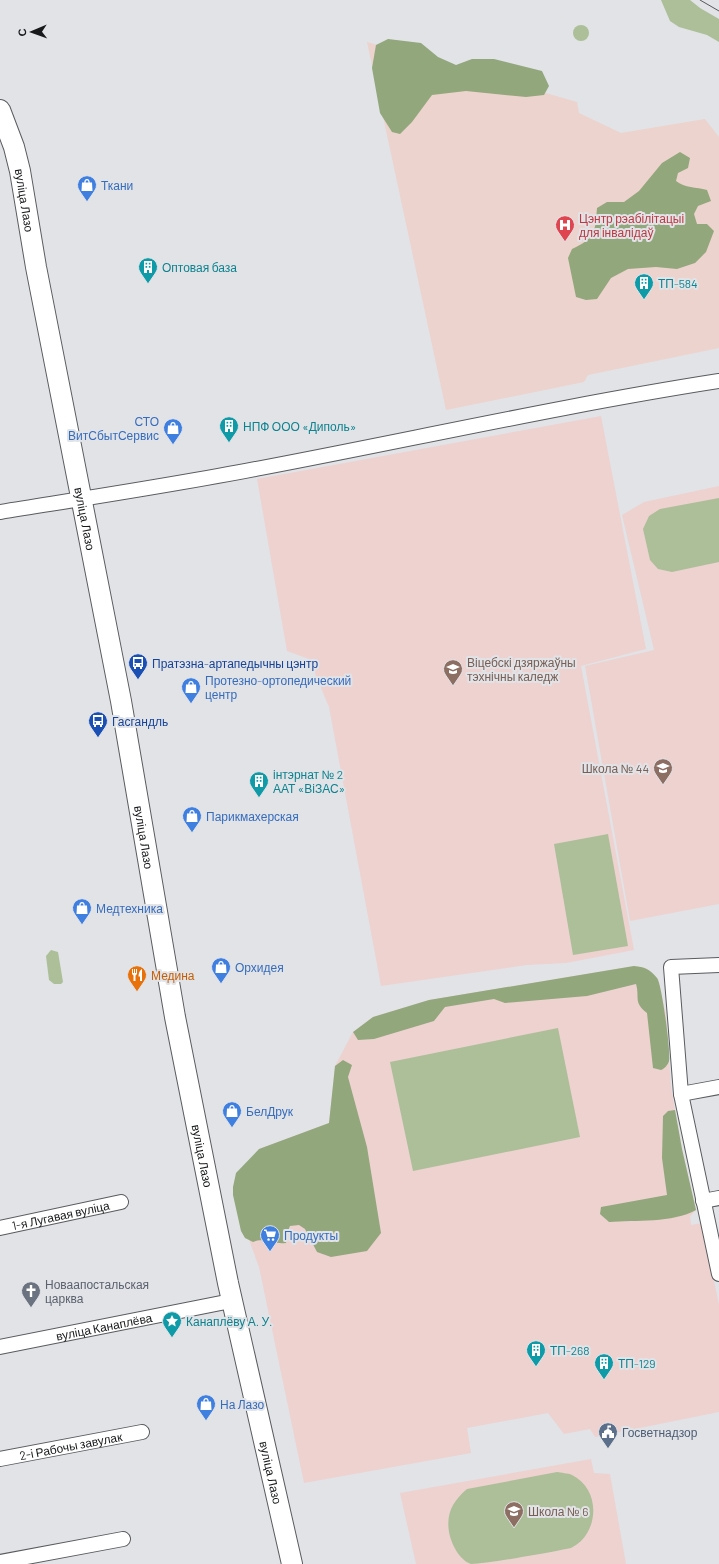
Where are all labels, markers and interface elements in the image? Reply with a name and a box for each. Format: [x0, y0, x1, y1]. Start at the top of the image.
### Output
north arrow [12, 12, 52, 52]
text: С [15, 28, 28, 37]
street label: вуліца Лазо [13, 168, 37, 233]
shop icon: Ткани [76, 174, 98, 202]
place label: Ткани [101, 178, 133, 192]
place label: Цэнтр рэабілітацыі для інвалідаў [579, 211, 684, 240]
hospital icon: Цэнтр рэабілітацыі для інвалідаў [554, 214, 576, 242]
building icon: Оптовая база [137, 256, 159, 284]
place label: Оптовая база [162, 260, 237, 274]
building icon: ТП-584 [633, 272, 655, 300]
place label: ТП-584 [658, 276, 698, 290]
place label: СТО ВитСбытСервис [68, 414, 159, 443]
building icon: НПФ ООО «Диполь» [218, 415, 240, 443]
shop icon: СТО ВитСбытСервис [162, 417, 184, 445]
place label: НПФ ООО «Диполь» [243, 419, 356, 434]
street label: вуліца Лазо [72, 486, 98, 552]
bus stop icon: Пратэзна-артапедычны цэнтр [127, 652, 149, 680]
place label: Віцебскі дзяржаўны тэхнічны каледж [467, 655, 576, 684]
place label: Пратэзна-артапедычны цэнтр [152, 656, 318, 671]
school or university icon: Віцебскі дзяржаўны тэхнічны каледж [442, 658, 464, 686]
place label: Протезно-ортопедический центр [205, 673, 351, 702]
shop icon: Протезно-ортопедический центр [180, 676, 202, 704]
bus stop icon: Гасгандль [87, 710, 109, 738]
place label: Гасгандль [112, 714, 168, 729]
school or university icon: Школа № 44 [652, 757, 674, 785]
place label: Школа № 44 [582, 761, 649, 775]
place label: інтэрнат № 2 ААТ «ВіЗАС» [273, 767, 345, 795]
building icon: інтэрнат № 2 ААТ «ВіЗАС» [248, 770, 270, 798]
street label: вуліца Лазо [132, 804, 157, 870]
shop icon: Парикмахерская [181, 805, 203, 833]
place label: Парикмахерская [206, 809, 299, 824]
shop icon: Медтехника [71, 897, 93, 925]
place label: Медтехника [96, 901, 163, 916]
shop icon: Орхидея [210, 956, 232, 984]
place label: Орхидея [235, 960, 284, 975]
restaurant icon: Медина [126, 964, 148, 992]
place label: Медина [151, 968, 195, 983]
shop icon: БелДрук [221, 1100, 243, 1128]
place label: БелДрук [246, 1104, 294, 1119]
street label: вуліца Лазо [190, 1123, 216, 1189]
street label: 1-я Лугавая вуліца [10, 1198, 111, 1232]
supermarket icon: Продукты [259, 1224, 281, 1252]
place label: Продукты [284, 1228, 338, 1243]
place label: Новаапостальская царква [45, 1277, 149, 1306]
church icon: Новаапостальская царква [20, 1280, 42, 1308]
street label: вуліца Канаплёва [55, 1310, 154, 1343]
place icon: Канаплёву А. У. [161, 1310, 183, 1338]
place label: Канаплёву А. У. [186, 1314, 272, 1329]
building icon: ТП-268 [525, 1339, 547, 1367]
place label: ТП-268 [550, 1343, 590, 1357]
building icon: ТП-129 [593, 1352, 615, 1380]
place label: ТП-129 [618, 1356, 656, 1370]
shop icon: На Лазо [195, 1393, 217, 1421]
place label: На Лазо [220, 1397, 265, 1411]
public building icon: Госветнадзор [597, 1421, 619, 1449]
place label: Госветнадзор [622, 1425, 698, 1440]
street label: 2-і Рабочы завулак [18, 1429, 124, 1462]
street label: вуліца Лазо [257, 1440, 285, 1506]
school or university icon: Школа № 6 [503, 1500, 525, 1528]
place label: Школа № 6 [528, 1504, 588, 1518]

